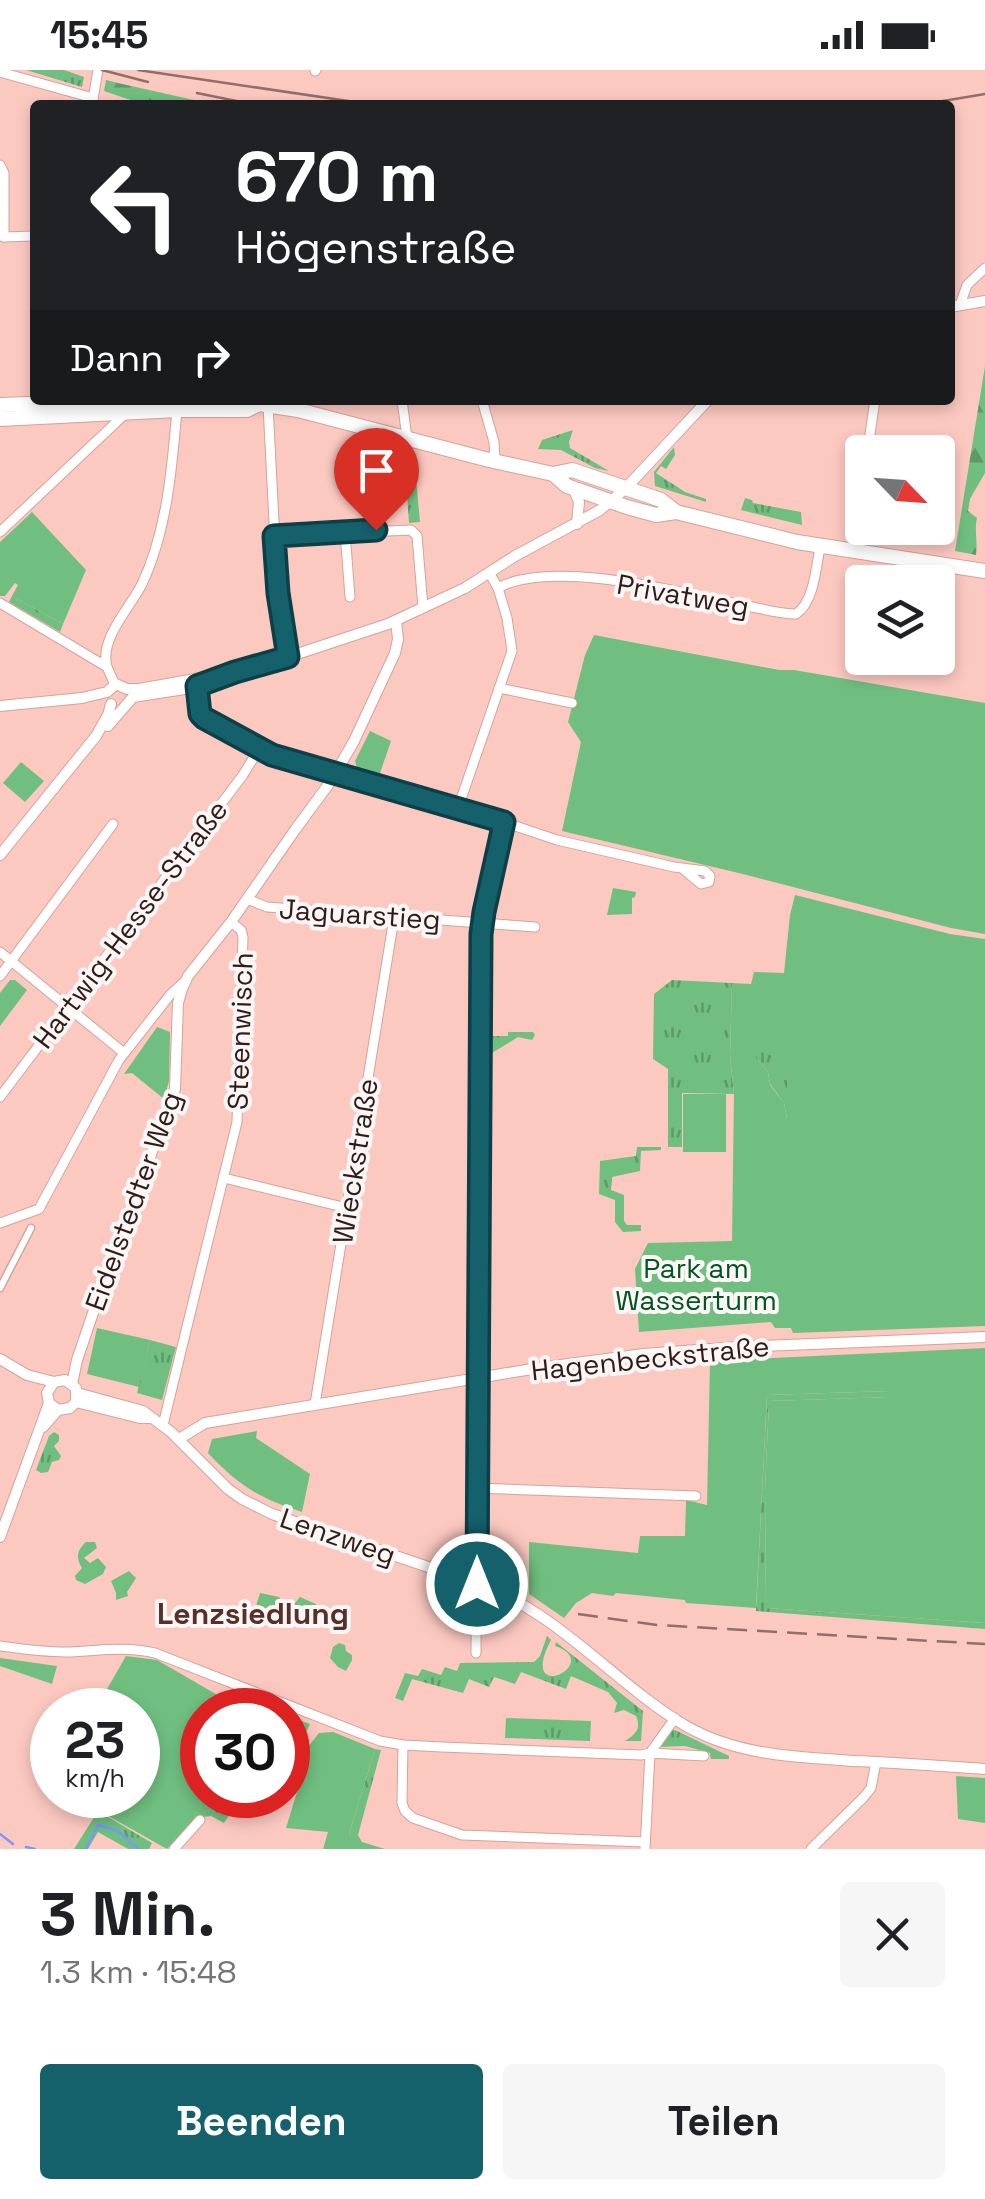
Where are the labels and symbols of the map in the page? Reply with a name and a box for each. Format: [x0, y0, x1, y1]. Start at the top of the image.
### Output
pin [334, 428, 419, 531]
north arrow [845, 435, 955, 545]
street label: Privatweg [614, 566, 752, 624]
street label: Hartwig-Hesse-Straße [25, 793, 235, 1055]
street label: Jaguarstieg [278, 890, 442, 938]
street label: Steenwisch [219, 952, 261, 1110]
street label: Wieckstraße [324, 1076, 386, 1246]
street label: Eidelstedter Weg [77, 1086, 189, 1316]
park label: Park am Wasserturm [615, 1250, 777, 1318]
street label: Hagenbeckstraße [529, 1328, 771, 1388]
street label: Lenzweg [275, 1499, 401, 1573]
position arrow [425, 1532, 529, 1636]
district label: Lenzsiedlung [157, 1594, 349, 1633]
speed limit sign: 30 [180, 1688, 310, 1818]

